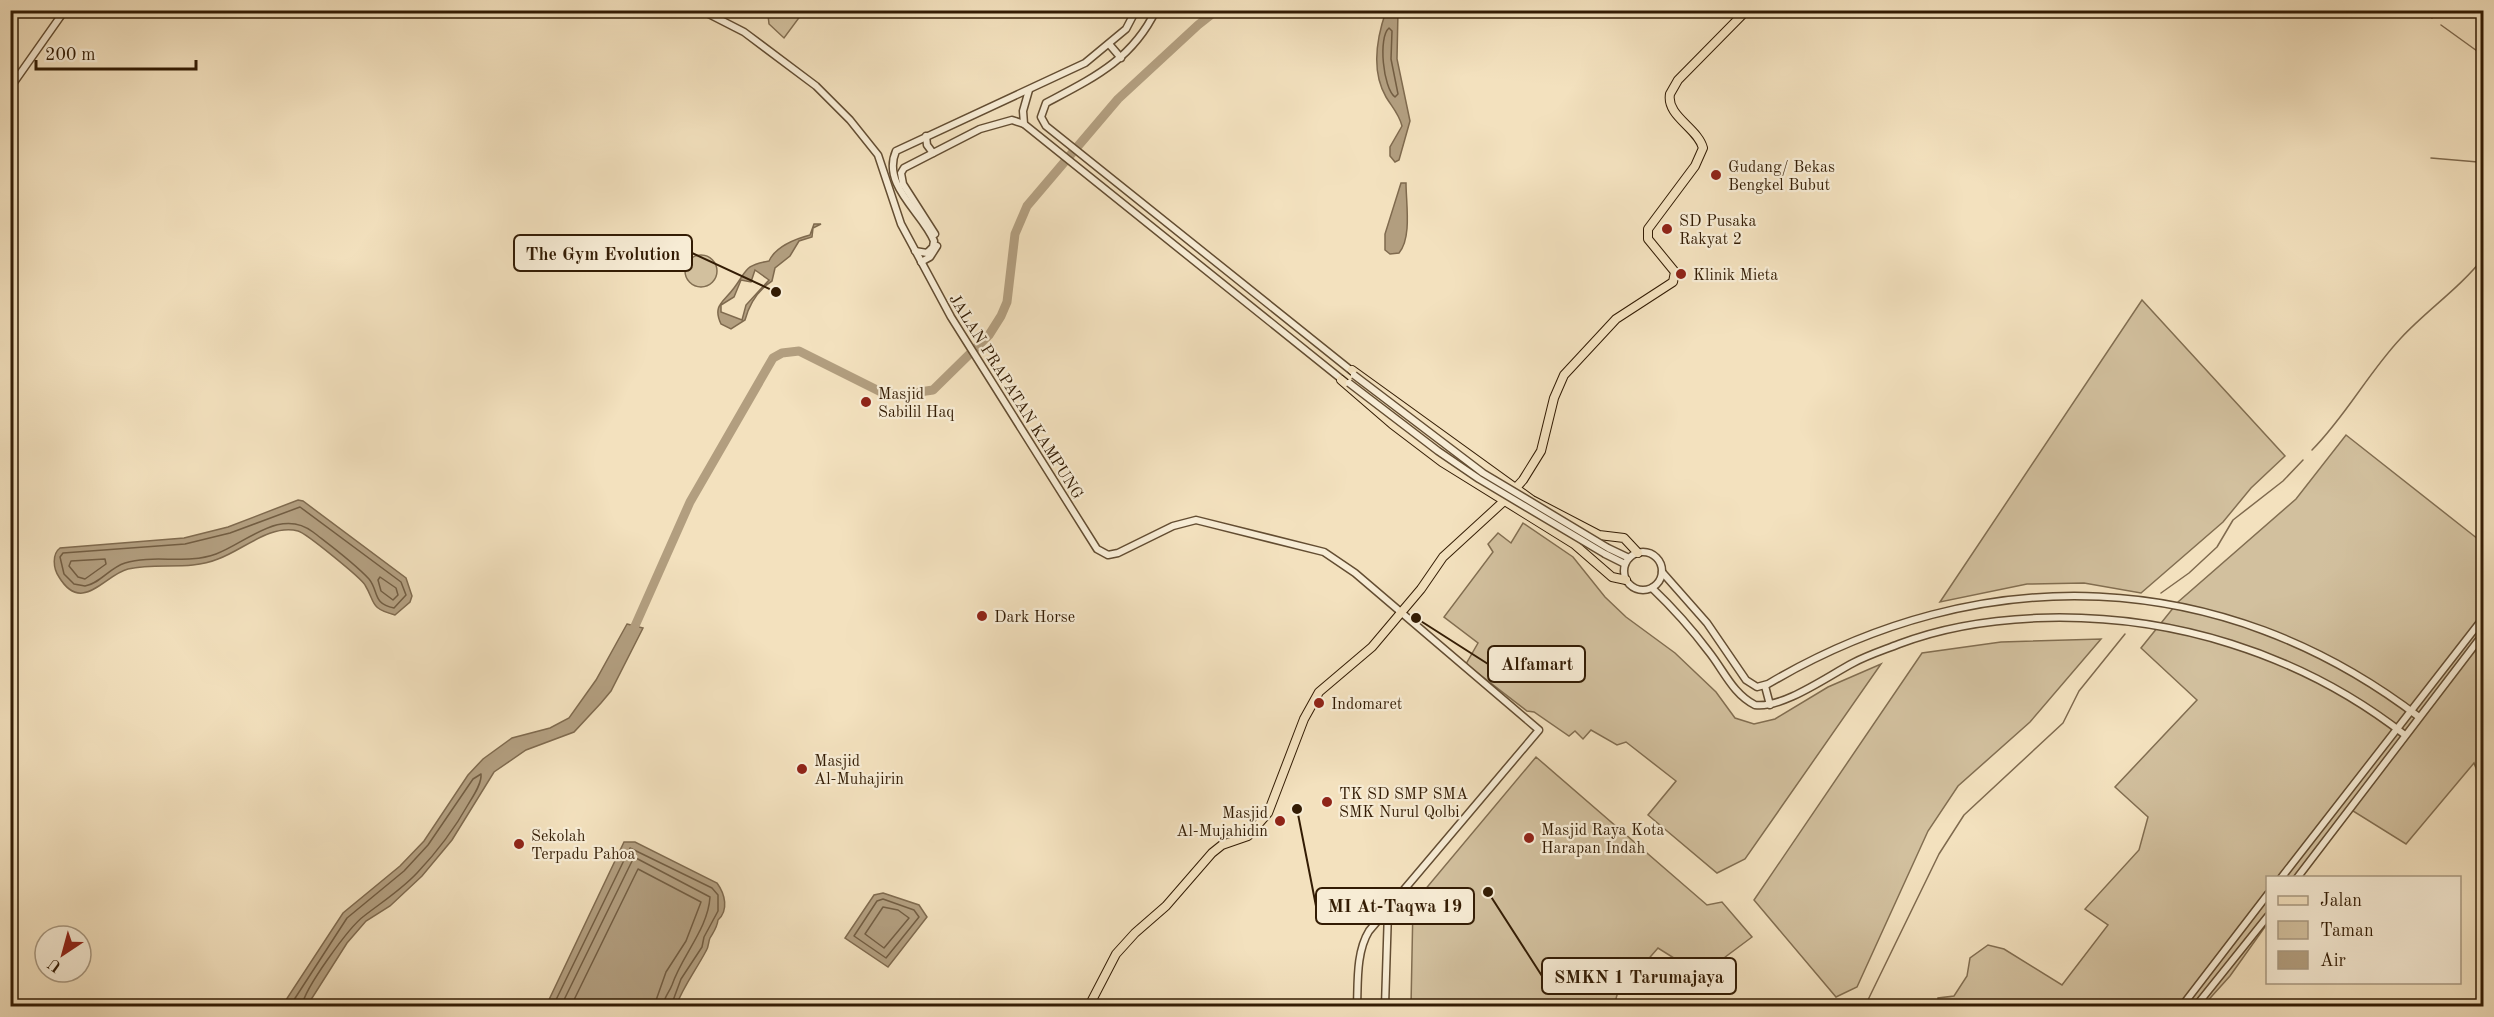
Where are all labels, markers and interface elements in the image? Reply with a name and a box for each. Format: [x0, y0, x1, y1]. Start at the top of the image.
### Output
scale bar [36, 33, 196, 71]
text: 200 m [45, 46, 96, 64]
place label: Gudang/ Bekas Bengkel Bubut [1728, 160, 1835, 194]
marker: Gudang/ Bekas Bengkel Bubut [1709, 168, 1723, 182]
place label: SD Pusaka Rakyat 2 [1679, 214, 1756, 248]
marker: SD Pusaka Rakyat 2 [1660, 222, 1674, 236]
callout: The Gym Evolution [514, 235, 692, 271]
text: The Gym Evolution [526, 246, 680, 264]
marker: Klinik Mieta [1674, 267, 1688, 281]
place label: Klinik Mieta [1693, 268, 1778, 284]
street label: JALAN PRAPATAN KAMPUNG [945, 292, 1086, 503]
place label: Masjid Sabilil Haq [878, 387, 954, 421]
marker: Masjid Sabilil Haq [859, 395, 873, 409]
marker: Dark Horse [975, 609, 989, 623]
place label: Dark Horse [994, 610, 1075, 626]
callout: Alfamart [1488, 646, 1585, 682]
text: Alfamart [1501, 656, 1574, 674]
marker: Indomaret [1312, 696, 1326, 710]
place label: Indomaret [1331, 697, 1403, 713]
place label: Masjid Al-Muhajirin [814, 754, 904, 788]
marker: Masjid Al-Muhajirin [795, 762, 809, 776]
place label: TK SD SMP SMA SMK Nurul Qolbi [1339, 787, 1468, 821]
marker: TK SD SMP SMA SMK Nurul Qolbi [1320, 795, 1334, 809]
place label: Masjid Al-Mujahidin [1176, 806, 1268, 840]
marker: Masjid Al-Mujahidin [1273, 814, 1287, 828]
place label: Masjid Raya Kota Harapan Indah [1541, 823, 1665, 857]
place label: Sekolah Terpadu Pahoa [531, 829, 636, 863]
marker: Masjid Raya Kota Harapan Indah [1522, 831, 1536, 845]
marker: Sekolah Terpadu Pahoa [512, 837, 526, 851]
legend [2266, 876, 2461, 984]
callout: MI At-Taqwa 19 [1316, 888, 1474, 924]
text: Jalan [2320, 892, 2362, 910]
text: MI At-Taqwa 19 [1328, 898, 1462, 916]
text: Taman [2320, 922, 2374, 940]
north arrow [33, 924, 93, 984]
text: Air [2320, 952, 2347, 970]
text: U [45, 954, 65, 975]
callout: SMKN 1 Tarumajaya [1542, 958, 1736, 994]
text: SMKN 1 Tarumajaya [1554, 969, 1724, 987]

